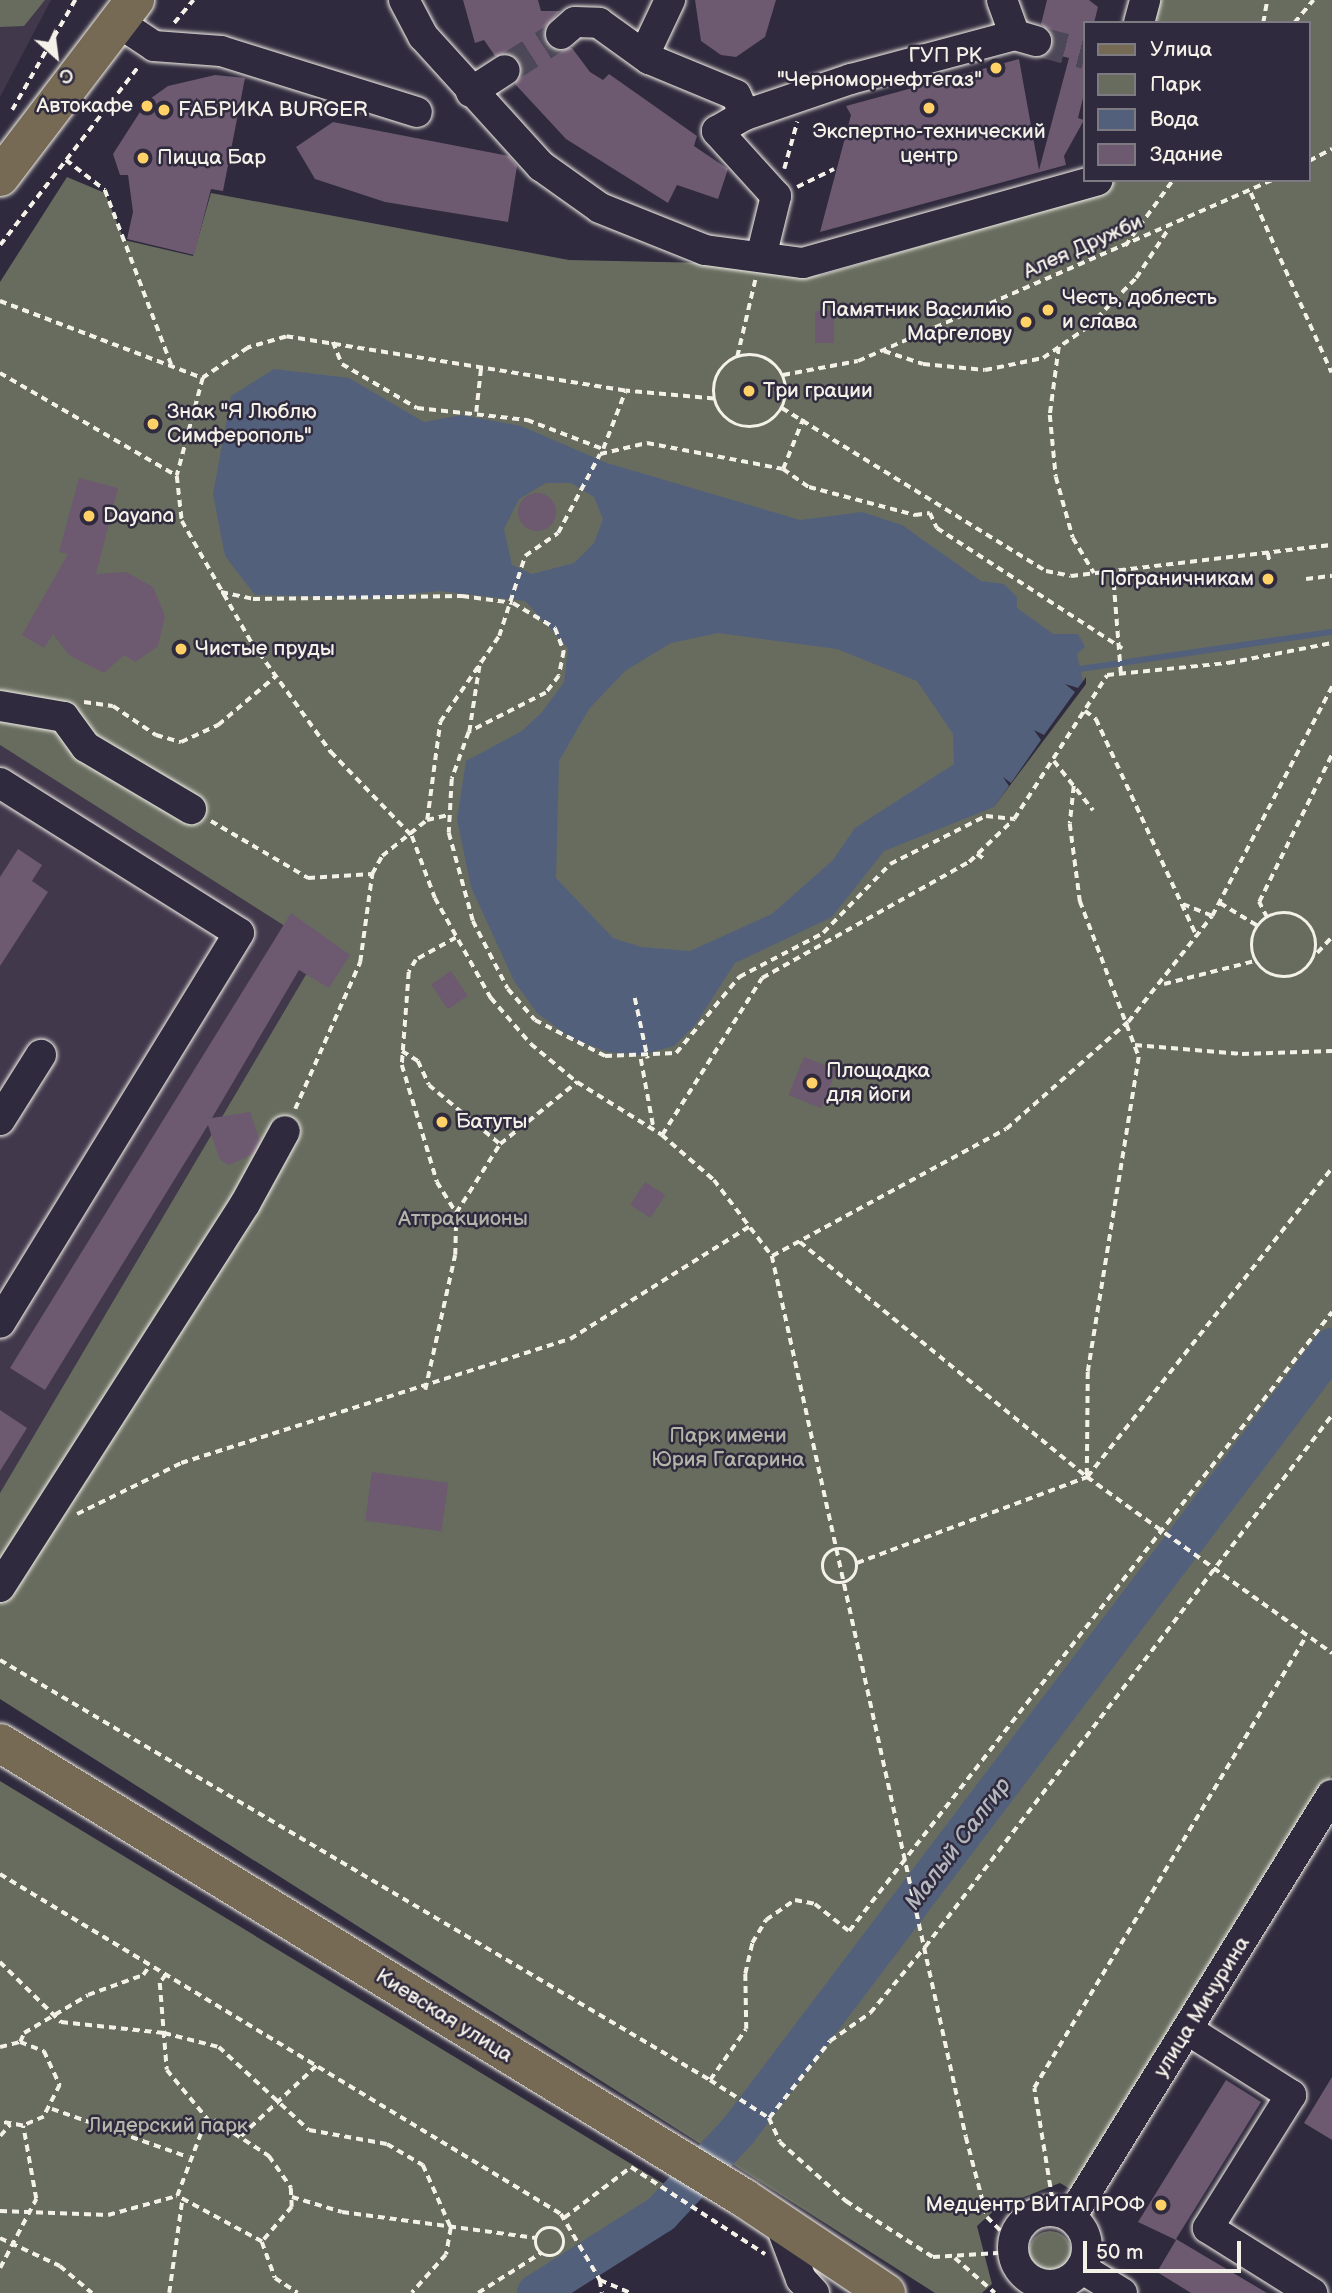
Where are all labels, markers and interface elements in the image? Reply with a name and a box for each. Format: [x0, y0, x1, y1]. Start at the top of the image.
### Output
north arrow [21, 21, 91, 91]
legend [1084, 21, 1311, 182]
text: Улица [1150, 37, 1212, 62]
place label: ГУП РК "Черноморнефтегаз" [777, 43, 982, 93]
marker: ГУП РК "Черноморнефтегаз" [988, 60, 1004, 76]
text: С [55, 62, 77, 88]
text: Парк [1150, 72, 1201, 97]
place label: Автокафе [36, 93, 133, 119]
place label: FАБРИКА BURGER [178, 97, 368, 123]
marker: Автокафе [139, 98, 155, 114]
marker: Экспертно-технический центр [921, 100, 937, 116]
marker: FАБРИКА BURGER [156, 102, 172, 118]
text: Вода [1150, 107, 1199, 132]
place label: Экспертно-технический центр [812, 119, 1046, 169]
text: Здание [1150, 142, 1223, 167]
place label: Пицца Бар [157, 145, 266, 171]
marker: Пицца Бар [135, 150, 151, 166]
street label: Алея Дружби [1019, 209, 1147, 285]
place label: Честь, доблесть и слава [1062, 285, 1217, 335]
place label: Памятник Василию Маргелову [821, 297, 1012, 347]
marker: Честь, доблесть и слава [1040, 302, 1056, 318]
marker: Памятник Василию Маргелову [1018, 314, 1034, 330]
place label: Три грации [763, 378, 873, 404]
marker: Три грации [741, 383, 757, 399]
place label: Знак "Я Люблю Симферополь" [167, 399, 317, 449]
marker: Знак "Я Люблю Симферополь" [145, 416, 161, 432]
place label: Dayana [103, 503, 174, 529]
marker: Dayana [81, 508, 97, 524]
place label: Пограничникам [1100, 566, 1254, 592]
marker: Пограничникам [1260, 571, 1276, 587]
place label: Чистые пруды [195, 636, 335, 662]
marker: Чистые пруды [173, 641, 189, 657]
place label: Площадка для йоги [826, 1058, 930, 1108]
marker: Площадка для йоги [804, 1075, 820, 1091]
place label: Батуты [456, 1109, 527, 1135]
marker: Батуты [434, 1114, 450, 1130]
park label: Аттракционы [398, 1206, 528, 1232]
park label: Парк имени Юрия Гагарина [651, 1423, 805, 1473]
water label: Малый Салгир [899, 1772, 1017, 1916]
street label: улица Мичурина [1149, 1932, 1255, 2082]
street label: Киевская улица [371, 1964, 517, 2068]
park label: Лидерский парк [88, 2113, 248, 2139]
place label: Медцентр ВИТАПРОФ [926, 2192, 1145, 2218]
marker: Медцентр ВИТАПРОФ [1151, 2195, 1171, 2215]
scale bar [1087, 2226, 1244, 2270]
text: 50 m [1096, 2240, 1143, 2265]

